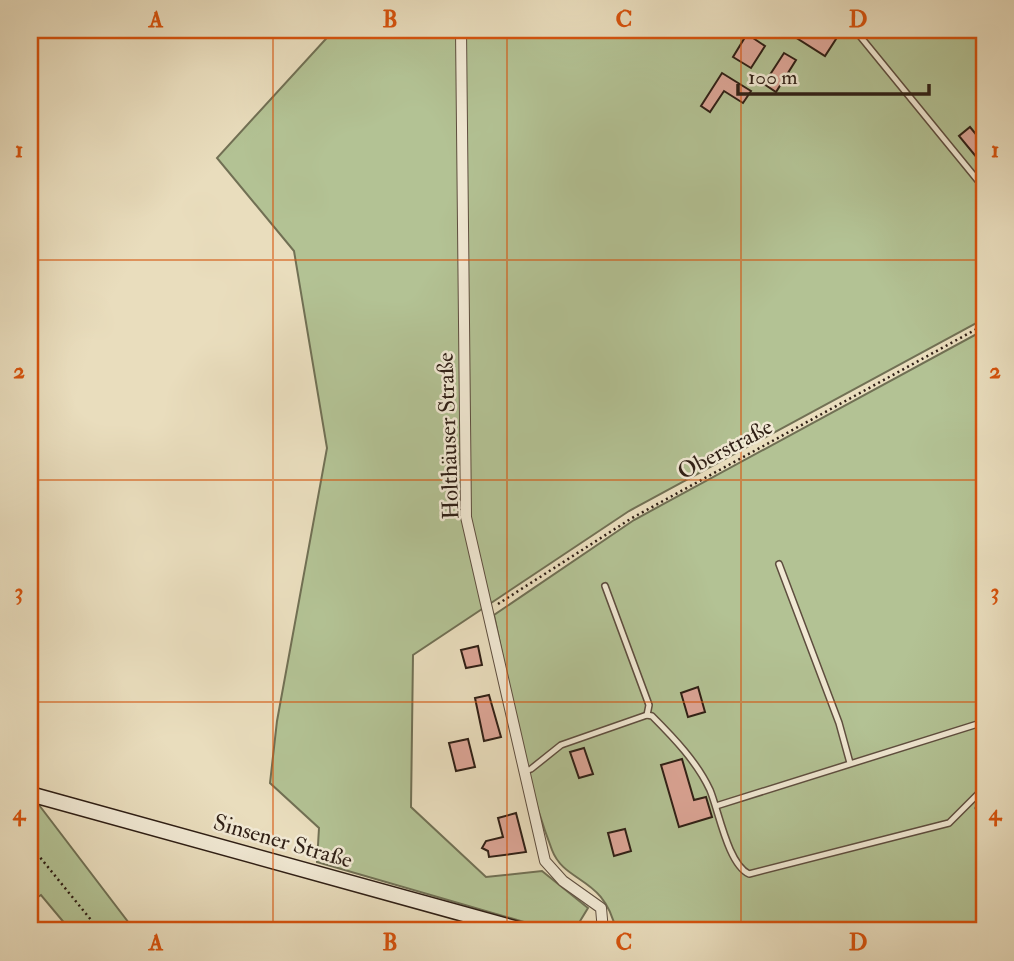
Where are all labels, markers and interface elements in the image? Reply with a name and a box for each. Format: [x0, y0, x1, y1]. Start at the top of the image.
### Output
text: A [148, 5, 164, 34]
text: B [382, 5, 398, 34]
text: C [616, 5, 632, 34]
text: D [849, 5, 867, 34]
scale bar [738, 52, 928, 96]
text: 100 m [748, 64, 798, 91]
text: 1 [15, 135, 23, 164]
text: 1 [991, 135, 999, 164]
street label: Holthäuser Straße [431, 351, 465, 520]
text: 2 [13, 356, 25, 385]
text: 2 [989, 356, 1001, 385]
street label: Oberstraße [672, 412, 778, 486]
text: 3 [15, 577, 23, 606]
text: 3 [991, 577, 999, 606]
text: 4 [12, 798, 27, 827]
text: 4 [988, 798, 1003, 827]
street label: Sinsener Straße [210, 807, 356, 875]
text: A [148, 928, 164, 957]
text: B [382, 928, 398, 957]
text: C [616, 928, 632, 957]
text: D [849, 928, 867, 957]

